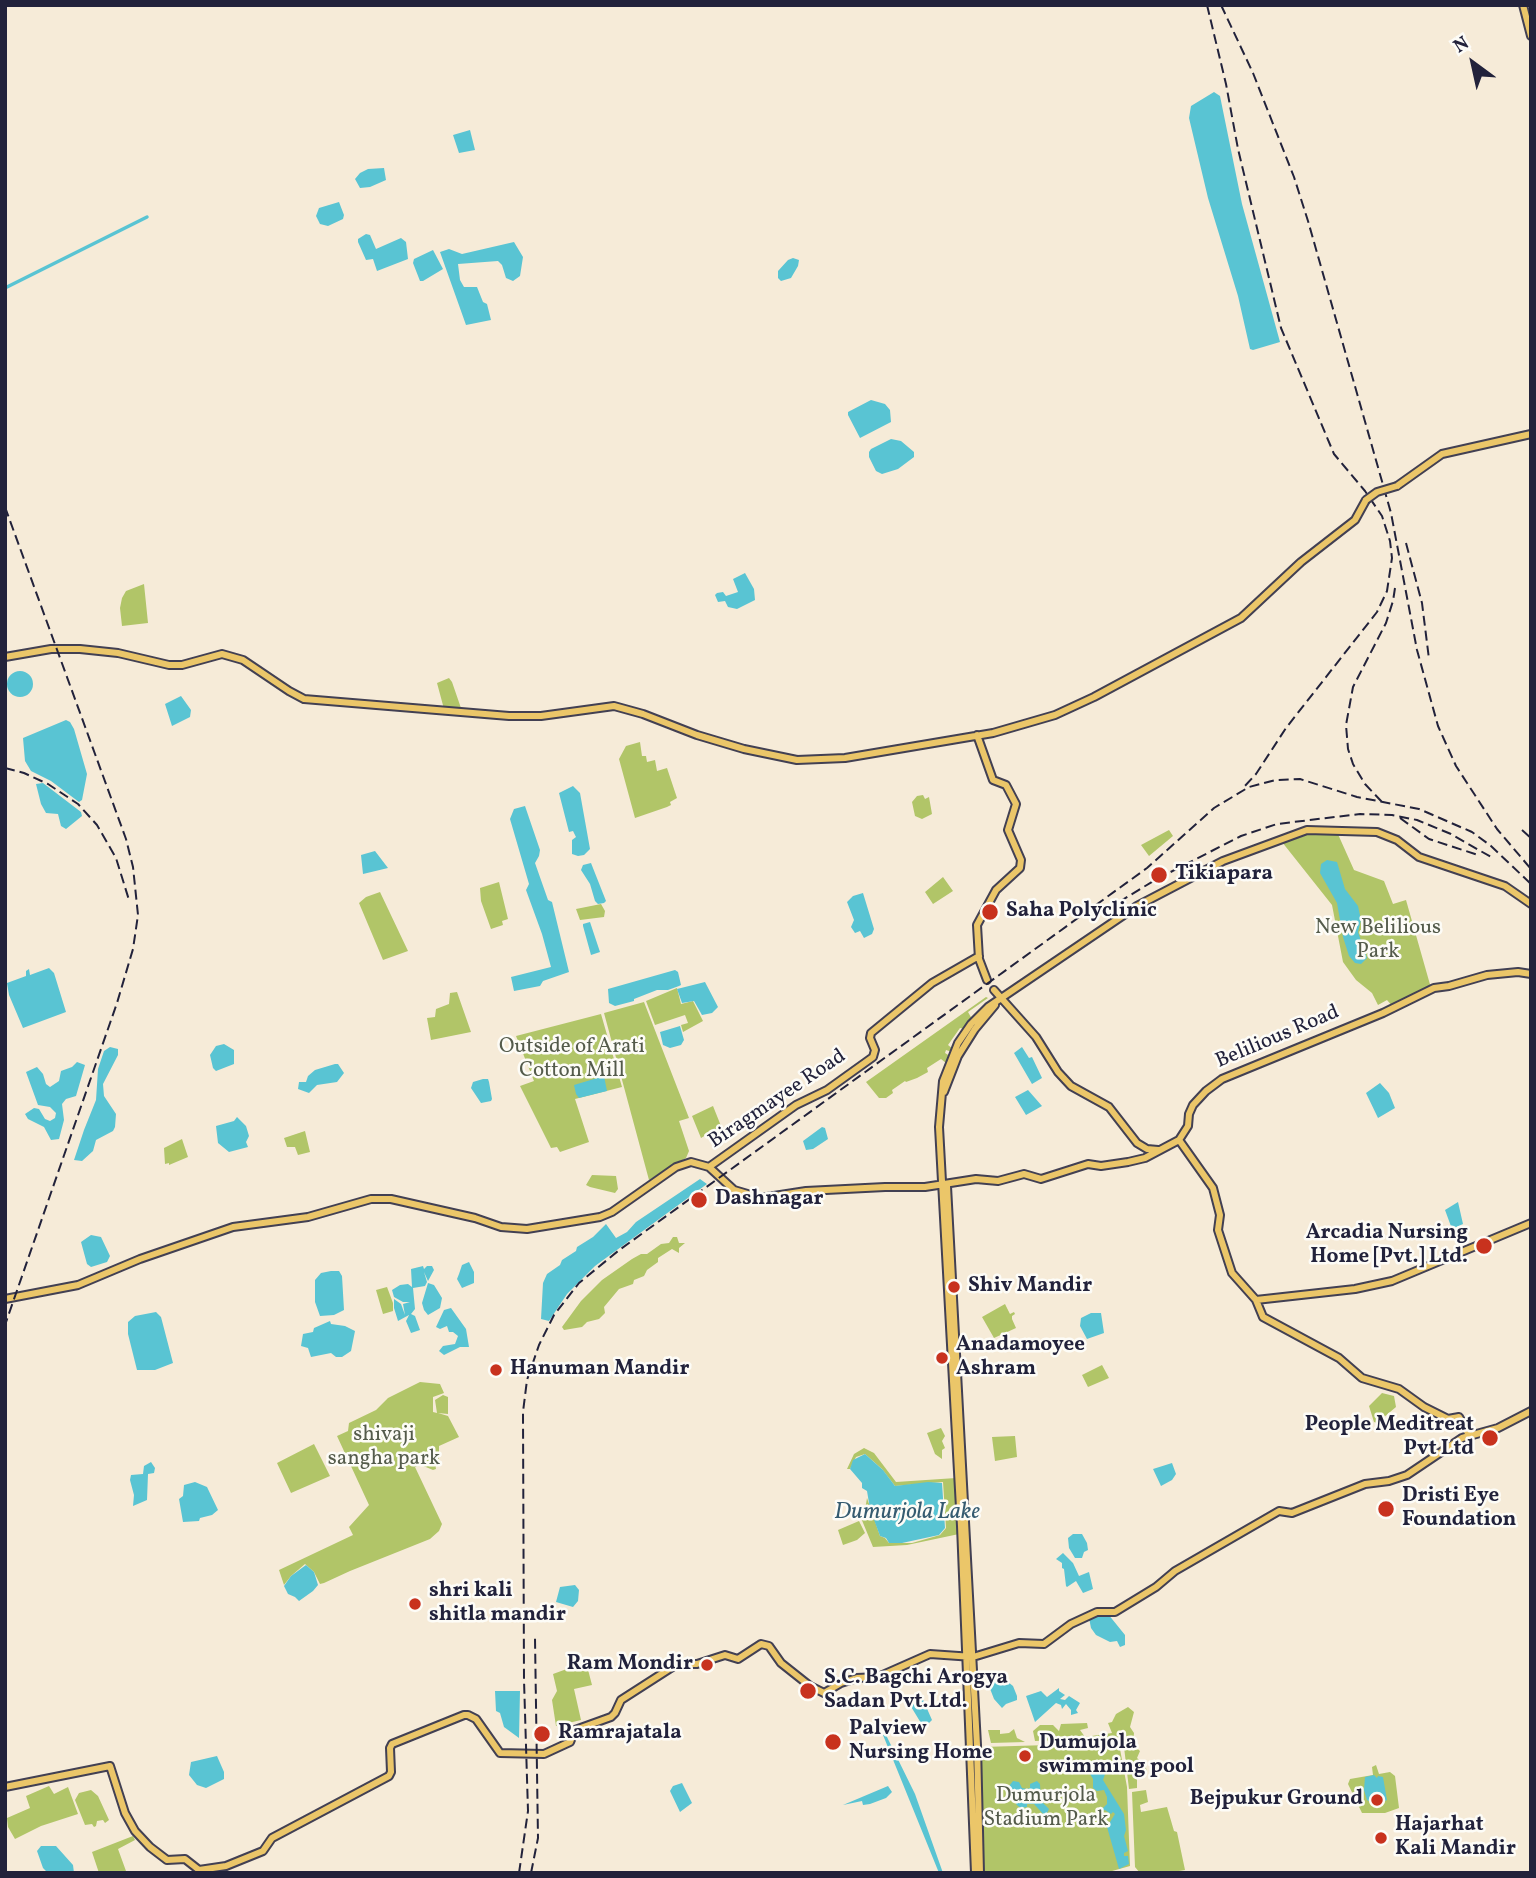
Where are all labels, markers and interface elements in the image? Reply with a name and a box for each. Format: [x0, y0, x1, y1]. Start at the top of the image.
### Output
north arrow [1438, 28, 1508, 98]
text: N [1449, 31, 1474, 60]
place label: Tikiapara [1175, 862, 1273, 888]
marker: Tikiapara [1149, 865, 1169, 885]
place label: Saha Polyclinic [1006, 899, 1157, 925]
marker: Saha Polyclinic [980, 902, 1000, 922]
park label: New Belilious Park [1315, 916, 1441, 966]
street label: Belilious Road [1212, 1001, 1344, 1075]
park label: Outside of Arati Cotton Mill [499, 1035, 645, 1085]
street label: Biragmayee Road [704, 1045, 852, 1155]
place label: Dashnagar [715, 1187, 824, 1213]
marker: Dashnagar [689, 1190, 709, 1210]
place label: Arcadia Nursing Home [Pvt.] Ltd. [1306, 1221, 1468, 1271]
marker: Arcadia Nursing Home [Pvt.] Ltd. [1474, 1236, 1494, 1256]
place label: Shiv Mandir [968, 1274, 1092, 1300]
marker: Shiv Mandir [946, 1279, 962, 1295]
place label: Anadamoyee Ashram [956, 1333, 1085, 1383]
marker: Anadamoyee Ashram [934, 1350, 950, 1366]
place label: Hanuman Mandir [510, 1357, 689, 1383]
marker: Hanuman Mandir [488, 1362, 504, 1378]
place label: People Meditreat Pvt Ltd [1305, 1413, 1474, 1463]
park label: shivaji sangha park [328, 1423, 440, 1473]
marker: People Meditreat Pvt Ltd [1480, 1428, 1500, 1448]
place label: Dristi Eye Foundation [1402, 1484, 1516, 1534]
marker: Dristi Eye Foundation [1376, 1499, 1396, 1519]
water label: Dumurjola Lake [834, 1500, 980, 1528]
place label: shri kali shitla mandir [429, 1579, 566, 1629]
marker: shri kali shitla mandir [407, 1596, 423, 1612]
place label: Ram Mondir [567, 1652, 693, 1678]
marker: Ram Mondir [699, 1657, 715, 1673]
place label: S.C. Bagchi Arogya Sadan Pvt.Ltd. [824, 1666, 1008, 1716]
marker: S.C. Bagchi Arogya Sadan Pvt.Ltd. [798, 1681, 818, 1701]
place label: Palview Nursing Home [849, 1717, 992, 1767]
place label: Ramrajatala [558, 1721, 682, 1747]
marker: Ramrajatala [532, 1724, 552, 1744]
place label: Dumujola swimming pool [1039, 1731, 1194, 1781]
marker: Palview Nursing Home [823, 1732, 843, 1752]
marker: Dumujola swimming pool [1017, 1748, 1033, 1764]
park label: Dumurjola Stadium Park [983, 1784, 1109, 1834]
place label: Bejpukur Ground [1190, 1787, 1363, 1813]
marker: Bejpukur Ground [1369, 1792, 1385, 1808]
place label: Hajarhat Kali Mandir [1395, 1813, 1516, 1863]
marker: Hajarhat Kali Mandir [1373, 1830, 1389, 1846]

